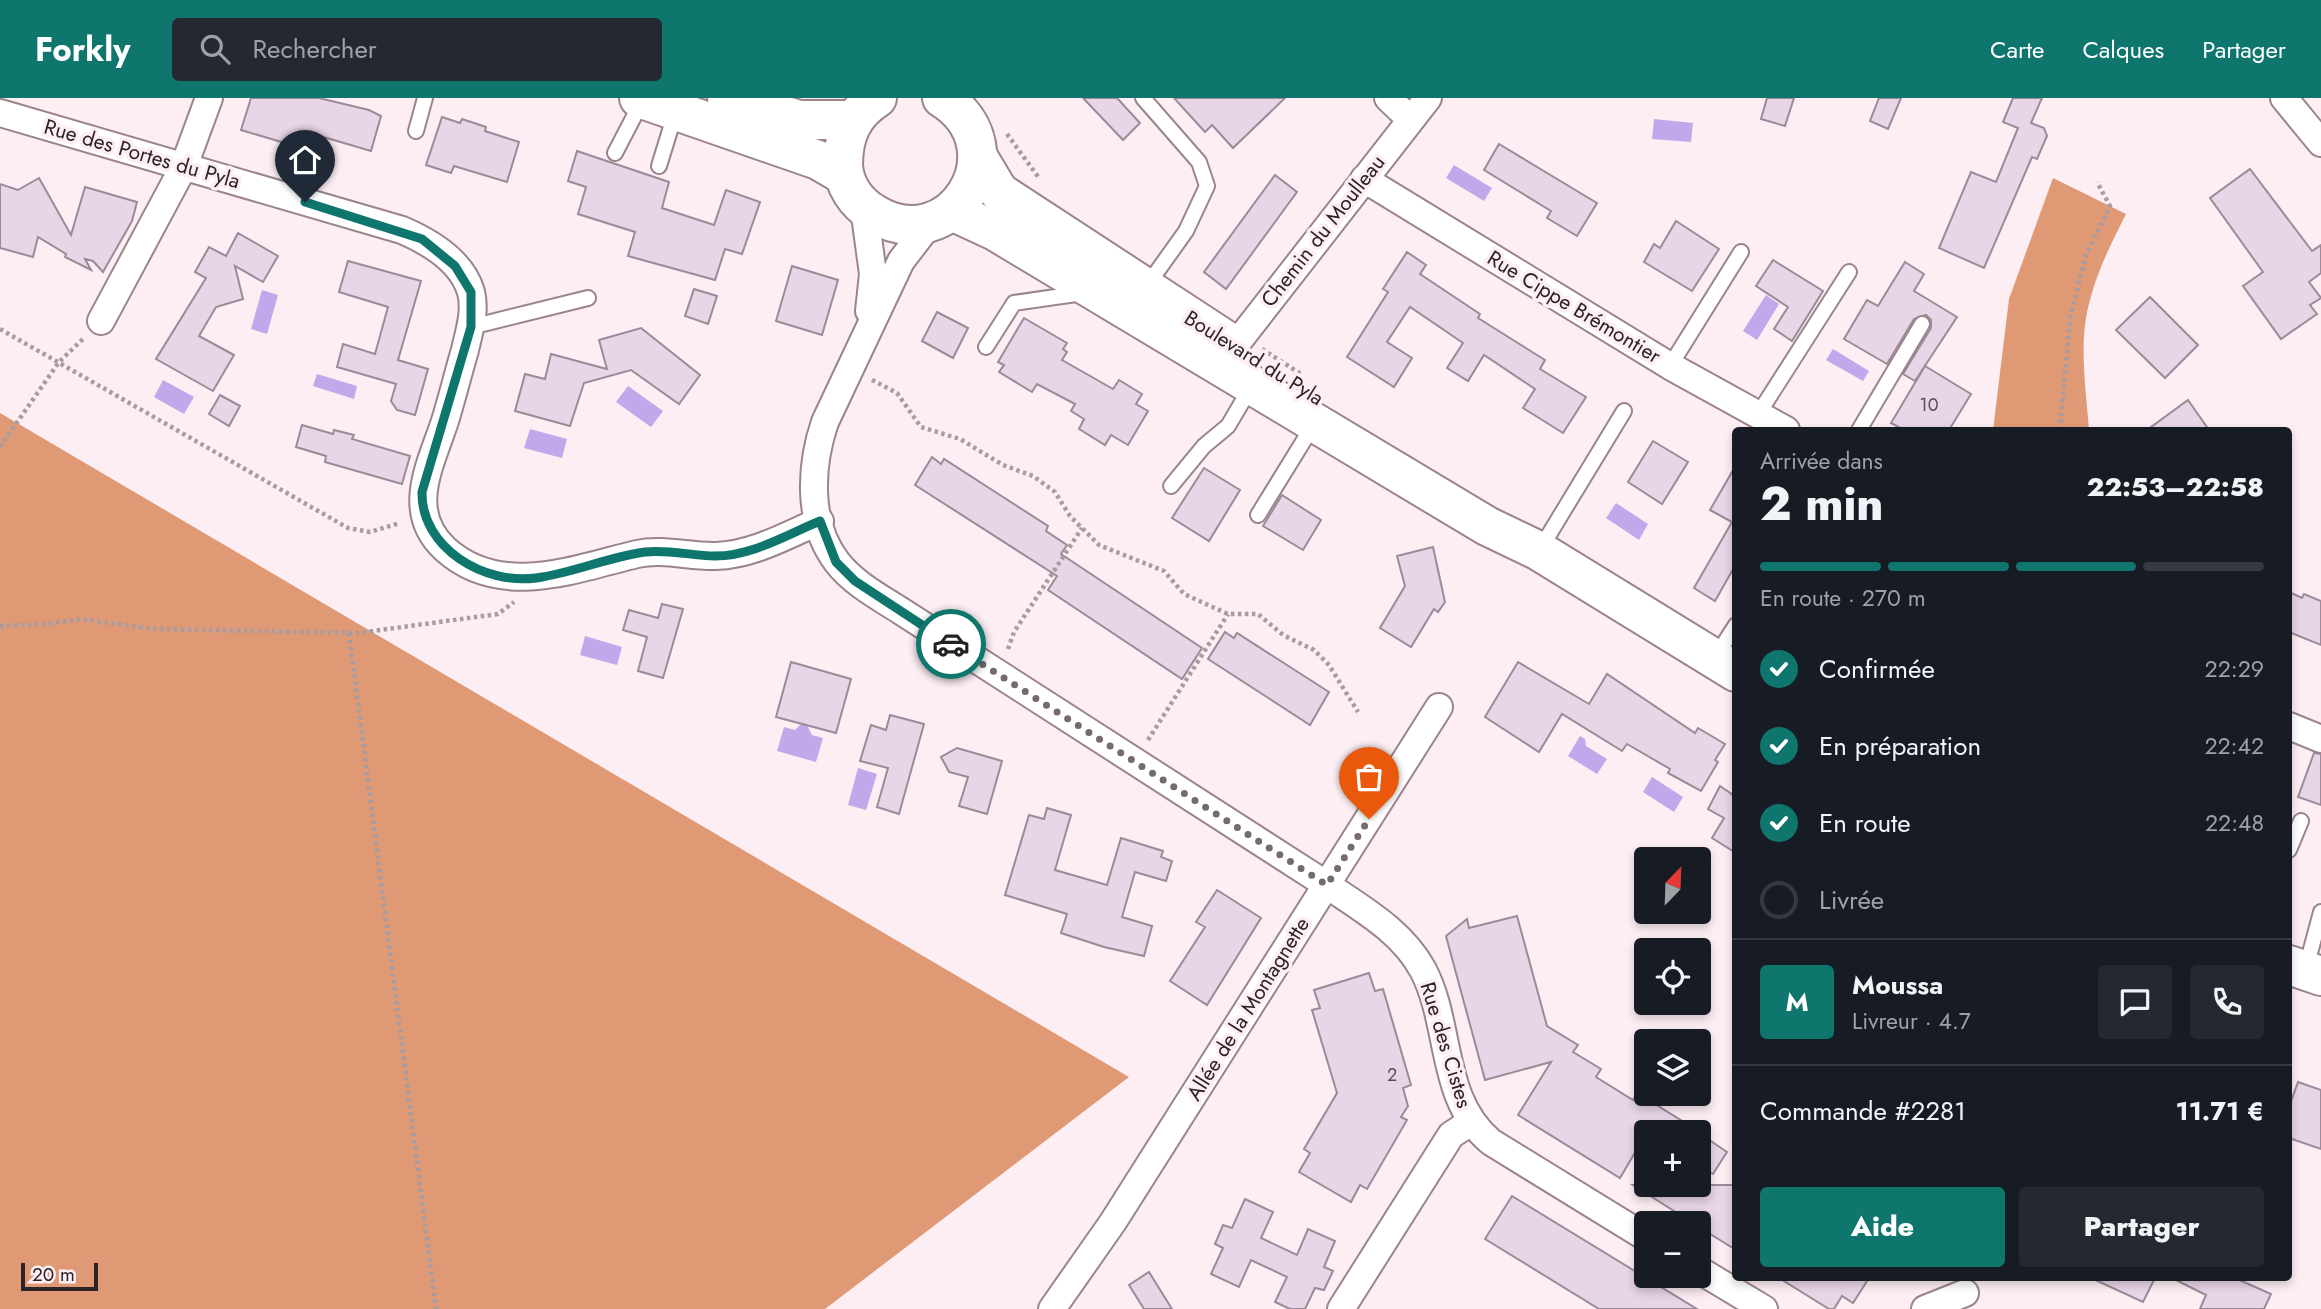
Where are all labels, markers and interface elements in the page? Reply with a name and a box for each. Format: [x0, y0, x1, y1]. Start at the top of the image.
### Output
search box [172, 18, 662, 81]
text: Forkly [35, 26, 130, 73]
icon: search [196, 30, 234, 68]
text: Rechercher [252, 30, 377, 68]
text: Carte [1990, 32, 2044, 67]
text: Calques [2082, 32, 2164, 67]
text: Partager [2202, 32, 2286, 67]
street label: Rue des Portes du Pyla [40, 112, 244, 196]
pin [275, 130, 335, 202]
icon: home [286, 141, 324, 179]
street label: Chemin du Moulleau [1254, 149, 1392, 313]
street label: Rue Cippe Brémontier [1482, 243, 1667, 371]
street label: Boulevard du Pyla [1178, 303, 1330, 413]
house number: 10 [1920, 392, 1939, 418]
text: Arrivée dans [1760, 444, 1883, 478]
text: 22:53–22:58 [2087, 468, 2264, 506]
text: 2 min [1760, 471, 1884, 537]
text: En route · 270 m [1760, 581, 1926, 615]
courier [916, 609, 986, 679]
icon: car [932, 625, 970, 663]
icon: check [1760, 650, 1798, 688]
text: Confirmée [1819, 650, 1935, 688]
text: 22:29 [2205, 652, 2264, 686]
icon: check [1760, 727, 1798, 765]
text: En préparation [1819, 727, 1981, 765]
text: 22:42 [2204, 729, 2264, 763]
pin [1339, 747, 1399, 819]
icon: bag [1350, 758, 1388, 796]
icon: check [1760, 804, 1798, 842]
text: En route [1819, 804, 1911, 842]
text: 22:48 [2205, 806, 2264, 840]
north arrow [1634, 847, 1712, 924]
map controls [1634, 847, 1711, 1288]
text: Livrée [1819, 881, 1884, 919]
street label: Allée de la Montagnette [1179, 911, 1317, 1106]
button: locate [1634, 938, 1711, 1015]
button: chat [2098, 965, 2172, 1039]
button: phone [2190, 965, 2264, 1039]
text: Moussa [1852, 966, 1943, 1004]
street label: Rue des Cistes [1413, 978, 1479, 1112]
text: M [1785, 983, 1809, 1021]
text: Livreur · 4.7 [1852, 1004, 1971, 1038]
button: layers [1634, 1029, 1711, 1106]
house number: 2 [1387, 1062, 1397, 1088]
text: Commande #2281 [1760, 1092, 1966, 1130]
text: 11.71 € [2175, 1092, 2264, 1130]
button: + [1634, 1120, 1711, 1197]
button: Aide [1760, 1187, 2005, 1267]
button: Partager [2019, 1187, 2264, 1267]
button: − [1634, 1211, 1711, 1288]
scale bar [21, 1260, 98, 1292]
text: 20 m [32, 1261, 75, 1288]

